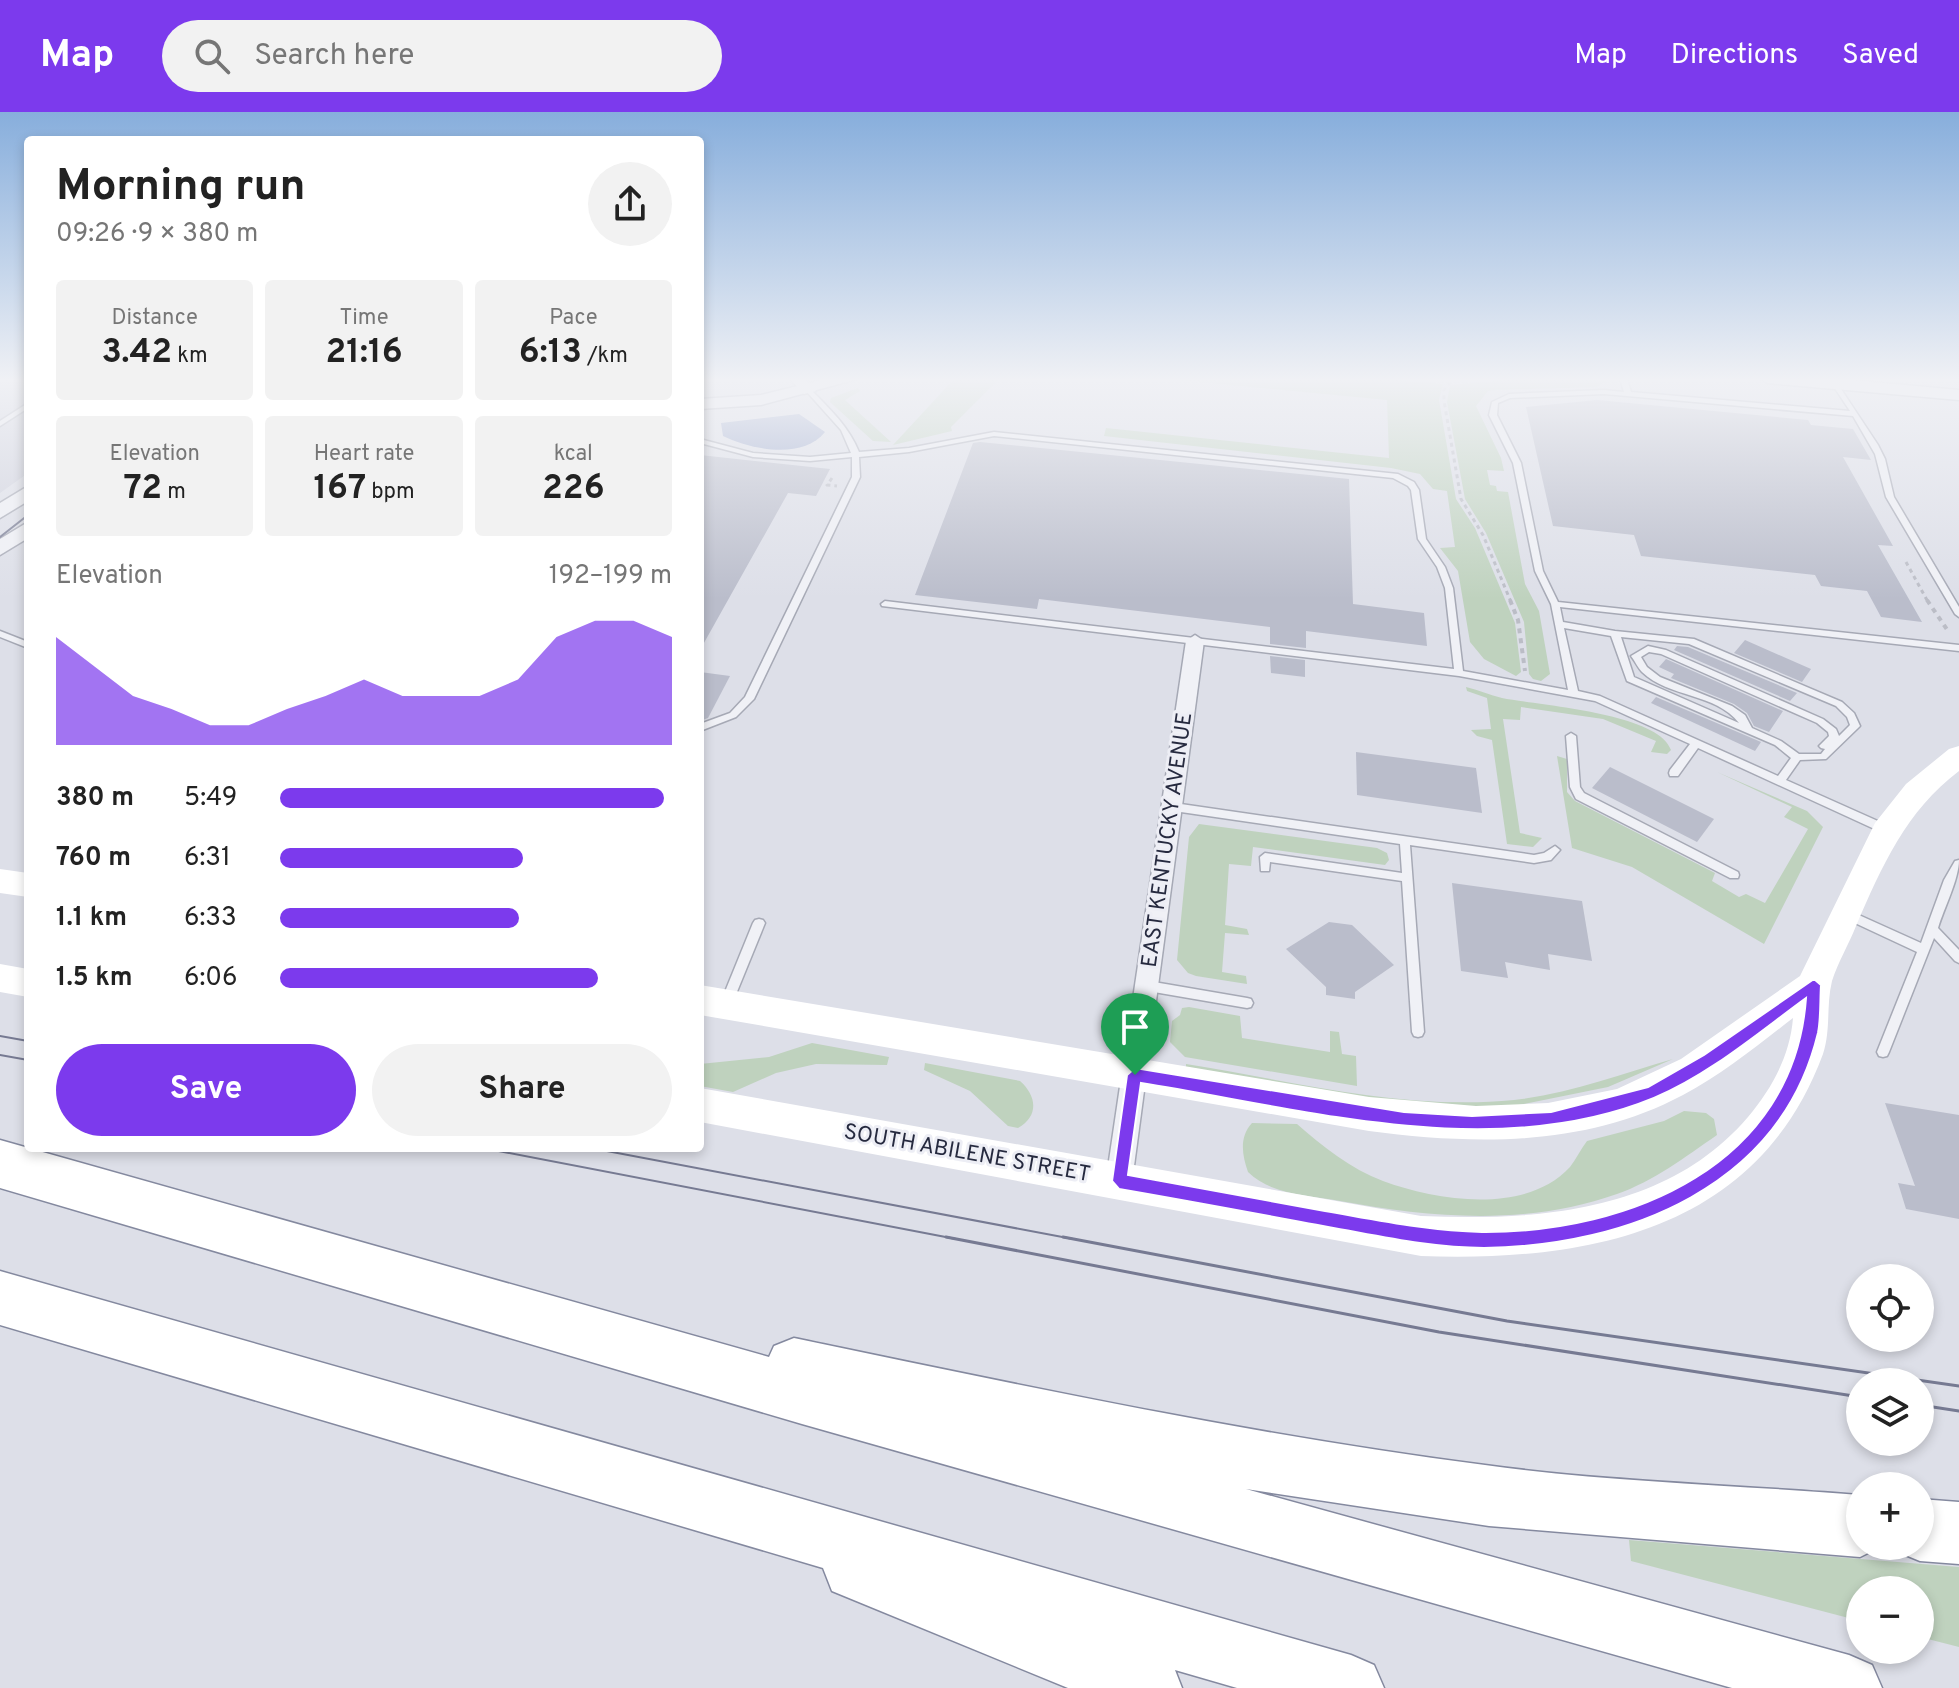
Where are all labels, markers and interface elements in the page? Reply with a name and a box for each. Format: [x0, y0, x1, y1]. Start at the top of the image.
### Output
search box [162, 20, 722, 92]
text: Map [40, 32, 114, 81]
icon: search [190, 34, 234, 78]
text: Search here [254, 38, 414, 75]
text: Map [1574, 38, 1627, 74]
text: Directions [1671, 38, 1798, 74]
text: Saved [1842, 38, 1919, 74]
text: Morning run [56, 160, 306, 216]
button: share [588, 162, 672, 246]
text: 09:26 · 9 × 380 m [56, 218, 258, 251]
text: Distance [111, 305, 198, 332]
text: Time [339, 305, 389, 332]
text: Pace [549, 305, 597, 332]
text: 3.42 [102, 332, 172, 375]
text: 21:16 [325, 332, 403, 375]
text: 6:13 [519, 332, 582, 375]
text: km [172, 343, 208, 370]
text: /km [582, 343, 628, 370]
text: Elevation [109, 441, 200, 468]
text: Heart rate [314, 441, 414, 468]
text: kcal [554, 441, 593, 468]
text: 72 [123, 468, 162, 511]
text: 167 [313, 468, 366, 511]
text: 226 [542, 468, 605, 511]
text: m [162, 479, 186, 506]
text: bpm [366, 479, 415, 506]
text: Elevation [56, 560, 163, 593]
text: 192–199 m [549, 560, 672, 593]
street label: EAST KENTUCKY AVENUE [1137, 711, 1199, 969]
text: 380 m [56, 782, 134, 815]
text: 5:49 [184, 782, 237, 815]
text: 760 m [56, 842, 131, 875]
text: 6:31 [184, 842, 231, 875]
text: 1.1 km [56, 902, 127, 935]
text: 6:33 [184, 902, 237, 935]
text: 1.5 km [56, 962, 133, 995]
text: 6:06 [184, 962, 238, 995]
pin [1101, 993, 1169, 1075]
icon: arrive [1113, 1005, 1157, 1049]
button: Save [56, 1044, 356, 1136]
button: Share [372, 1044, 672, 1136]
street label: SOUTH ABILENE STREET [841, 1119, 1093, 1189]
map controls [1846, 1264, 1934, 1664]
button: locate [1846, 1264, 1934, 1352]
button: layers [1846, 1368, 1934, 1456]
button: + [1846, 1472, 1934, 1560]
button: − [1846, 1576, 1934, 1664]

